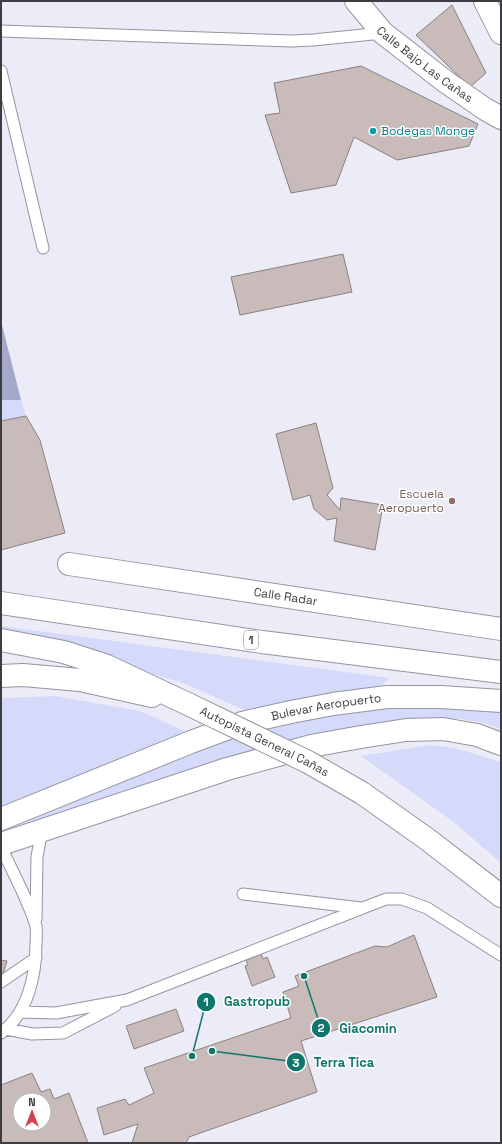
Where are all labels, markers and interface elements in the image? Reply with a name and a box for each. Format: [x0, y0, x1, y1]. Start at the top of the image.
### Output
street label: Calle Bajo Las Cañas [373, 23, 476, 106]
place label: Bodegas Monge [381, 123, 475, 139]
marker: Bodegas Monge [368, 126, 378, 136]
place label: Escuela Aeropuerto [378, 486, 444, 516]
marker: Escuela Aeropuerto [447, 496, 457, 506]
street label: Calle Radar [253, 584, 319, 609]
road number: 1 [244, 631, 258, 649]
street label: Bulevar Aeropuerto [269, 690, 382, 724]
street label: Autopista General Cañas [197, 703, 332, 780]
callout: Gastropub [196, 989, 298, 1014]
text: Gastropub [224, 993, 290, 1010]
text: 1 [203, 994, 209, 1010]
callout: Giacomin [311, 1016, 404, 1041]
text: 2 [317, 1020, 325, 1036]
text: Giacomin [339, 1020, 397, 1037]
callout: Terra Tica [286, 1050, 383, 1075]
text: Terra Tica [314, 1054, 375, 1071]
text: 3 [292, 1055, 300, 1071]
north arrow [12, 1092, 52, 1132]
text: N [28, 1095, 36, 1109]

